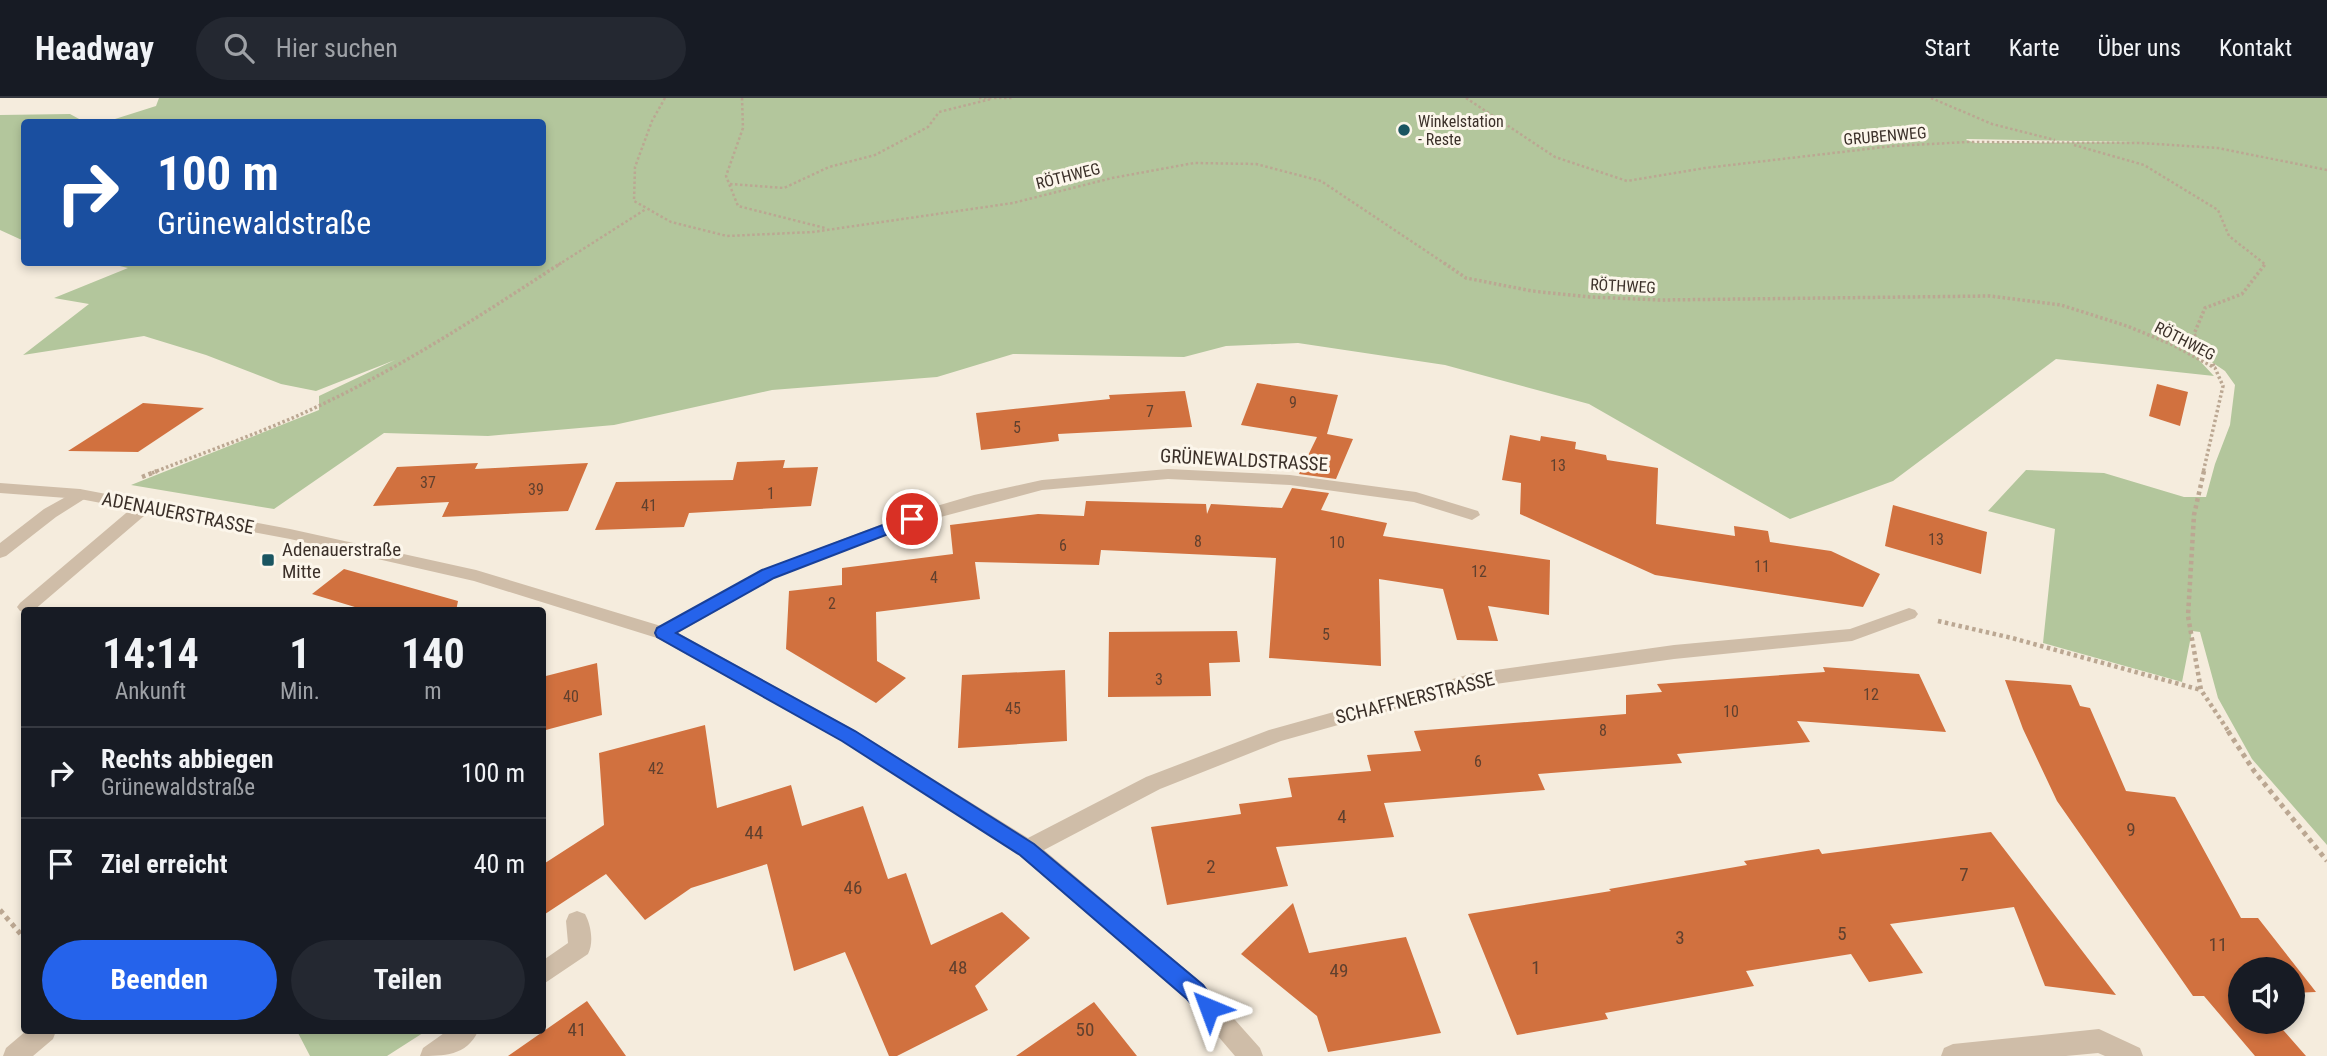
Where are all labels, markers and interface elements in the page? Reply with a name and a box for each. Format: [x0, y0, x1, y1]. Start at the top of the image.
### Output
search box [196, 17, 686, 80]
text: Headway [35, 29, 154, 68]
icon: search [220, 29, 258, 67]
text: Hier suchen [276, 33, 398, 63]
text: Start [1925, 34, 1971, 62]
text: Karte [2009, 34, 2059, 62]
text: Über uns [2097, 34, 2181, 62]
text: Kontakt [2219, 34, 2292, 62]
place label: Winkelstation - Reste [1418, 112, 1504, 149]
marker: Winkelstation - Reste [1396, 122, 1412, 138]
street label: GRUBENWEG [1843, 123, 1927, 149]
text: 100 m [157, 145, 279, 202]
icon: right [42, 147, 133, 238]
street label: RÖTHWEG [1034, 159, 1102, 193]
text: Grünewaldstraße [157, 204, 371, 242]
street label: RÖTHWEG [1590, 275, 1656, 297]
street label: RÖTHWEG [2151, 318, 2219, 364]
house number: 9 [1289, 393, 1297, 412]
house number: 7 [1146, 402, 1154, 421]
house number: 5 [1013, 418, 1021, 437]
street label: GRÜNEWALDSTRASSE [1159, 444, 1329, 476]
house number: 13 [1550, 456, 1566, 475]
house number: 37 [420, 473, 436, 492]
house number: 39 [528, 480, 544, 499]
house number: 1 [767, 484, 775, 503]
street label: ADENAUERSTRASSE [100, 487, 256, 539]
pin [882, 489, 942, 549]
house number: 41 [641, 496, 657, 515]
icon: arrive [893, 500, 931, 538]
house number: 13 [1928, 530, 1944, 549]
house number: 8 [1194, 532, 1202, 551]
house number: 10 [1329, 533, 1345, 552]
house number: 6 [1059, 536, 1067, 555]
place label: Adenauerstraße Mitte [282, 538, 401, 583]
marker: Adenauerstraße Mitte [260, 552, 276, 568]
house number: 11 [1754, 557, 1770, 576]
house number: 12 [1471, 562, 1487, 581]
house number: 4 [930, 568, 938, 587]
house number: 2 [828, 594, 836, 613]
house number: 5 [1322, 625, 1330, 644]
text: 14:14 [102, 629, 199, 678]
text: 1 [289, 629, 310, 678]
text: 140 [401, 629, 465, 678]
street label: SCHAFFNERSTRASSE [1333, 667, 1497, 729]
house number: 3 [1155, 670, 1163, 689]
text: Ankunft [115, 678, 186, 705]
text: Min. [280, 678, 320, 705]
text: m [424, 678, 442, 705]
house number: 12 [1863, 685, 1879, 704]
house number: 40 [563, 687, 579, 706]
house number: 45 [1005, 699, 1021, 718]
house number: 10 [1723, 702, 1739, 721]
house number: 8 [1599, 721, 1607, 740]
text: Rechts abbiegen [101, 744, 274, 774]
house number: 6 [1474, 752, 1482, 771]
icon: right [42, 754, 80, 792]
text: 100 m [461, 758, 525, 788]
house number: 42 [648, 759, 664, 778]
text: Grünewaldstraße [101, 774, 255, 801]
house number: 4 [1337, 805, 1347, 828]
house number: 9 [2126, 818, 2136, 841]
house number: 44 [745, 821, 763, 844]
icon: arrive [42, 845, 80, 883]
text: Ziel erreicht [101, 849, 227, 879]
text: 40 m [474, 849, 525, 879]
house number: 2 [1206, 855, 1216, 878]
house number: 7 [1959, 863, 1969, 886]
house number: 46 [844, 876, 862, 899]
house number: 5 [1837, 922, 1847, 945]
house number: 3 [1675, 926, 1685, 949]
house number: 11 [2209, 933, 2227, 956]
button: Beenden [42, 940, 277, 1020]
button: Teilen [291, 940, 525, 1020]
house number: 48 [949, 956, 967, 979]
house number: 1 [1531, 956, 1541, 979]
map controls [2228, 957, 2305, 1034]
button: sound [2228, 957, 2305, 1034]
house number: 49 [1330, 959, 1348, 982]
position arrow [1172, 971, 1246, 1045]
house number: 41 [568, 1018, 586, 1041]
house number: 50 [1076, 1018, 1094, 1041]

